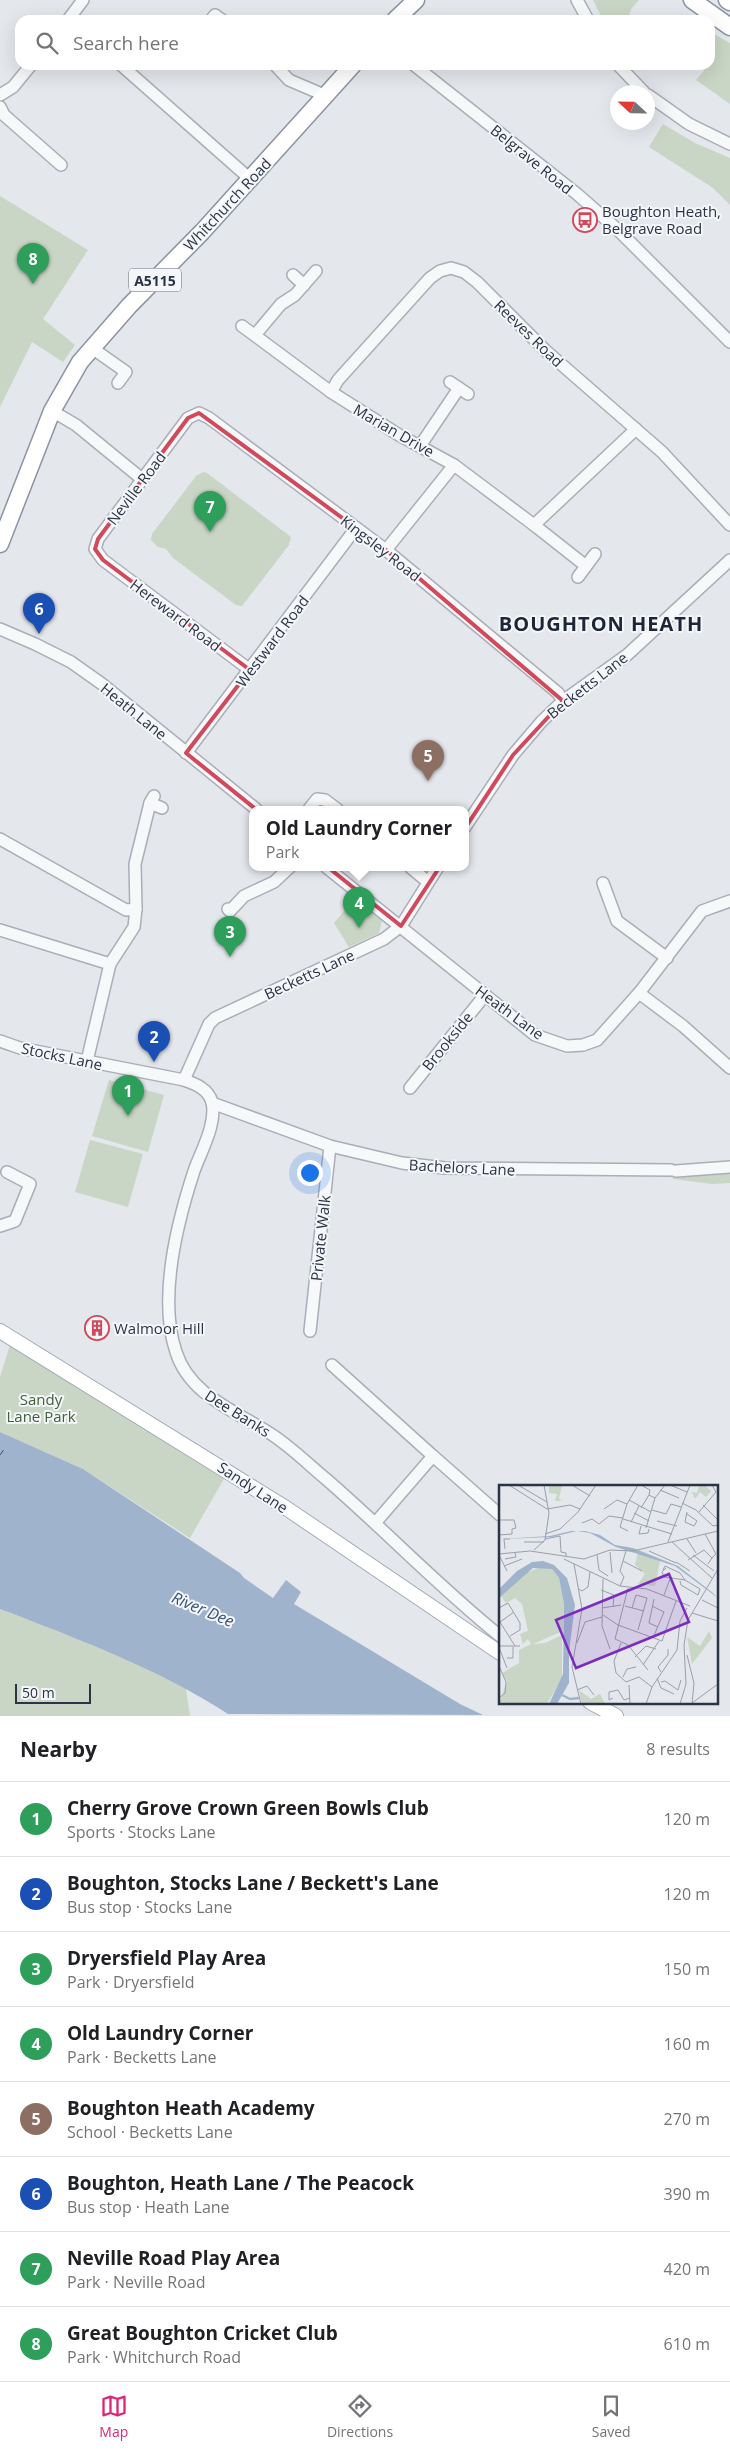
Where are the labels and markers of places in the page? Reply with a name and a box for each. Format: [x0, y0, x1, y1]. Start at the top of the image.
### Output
place label: Boughton Heath, Belgrave Road [602, 201, 721, 238]
bus stop icon: Boughton Heath, Belgrave Road [572, 207, 598, 233]
pin: 8 [17, 243, 49, 284]
pin: 7 [194, 491, 226, 532]
pin: 6 [23, 593, 55, 634]
pin: 5 [412, 740, 444, 781]
pin: 4 [343, 887, 375, 928]
pin: 3 [214, 916, 246, 957]
pin: 2 [138, 1021, 170, 1062]
pin: 1 [112, 1075, 144, 1116]
building icon: Walmoor Hill [84, 1315, 110, 1341]
place label: Walmoor Hill [114, 1318, 204, 1338]

